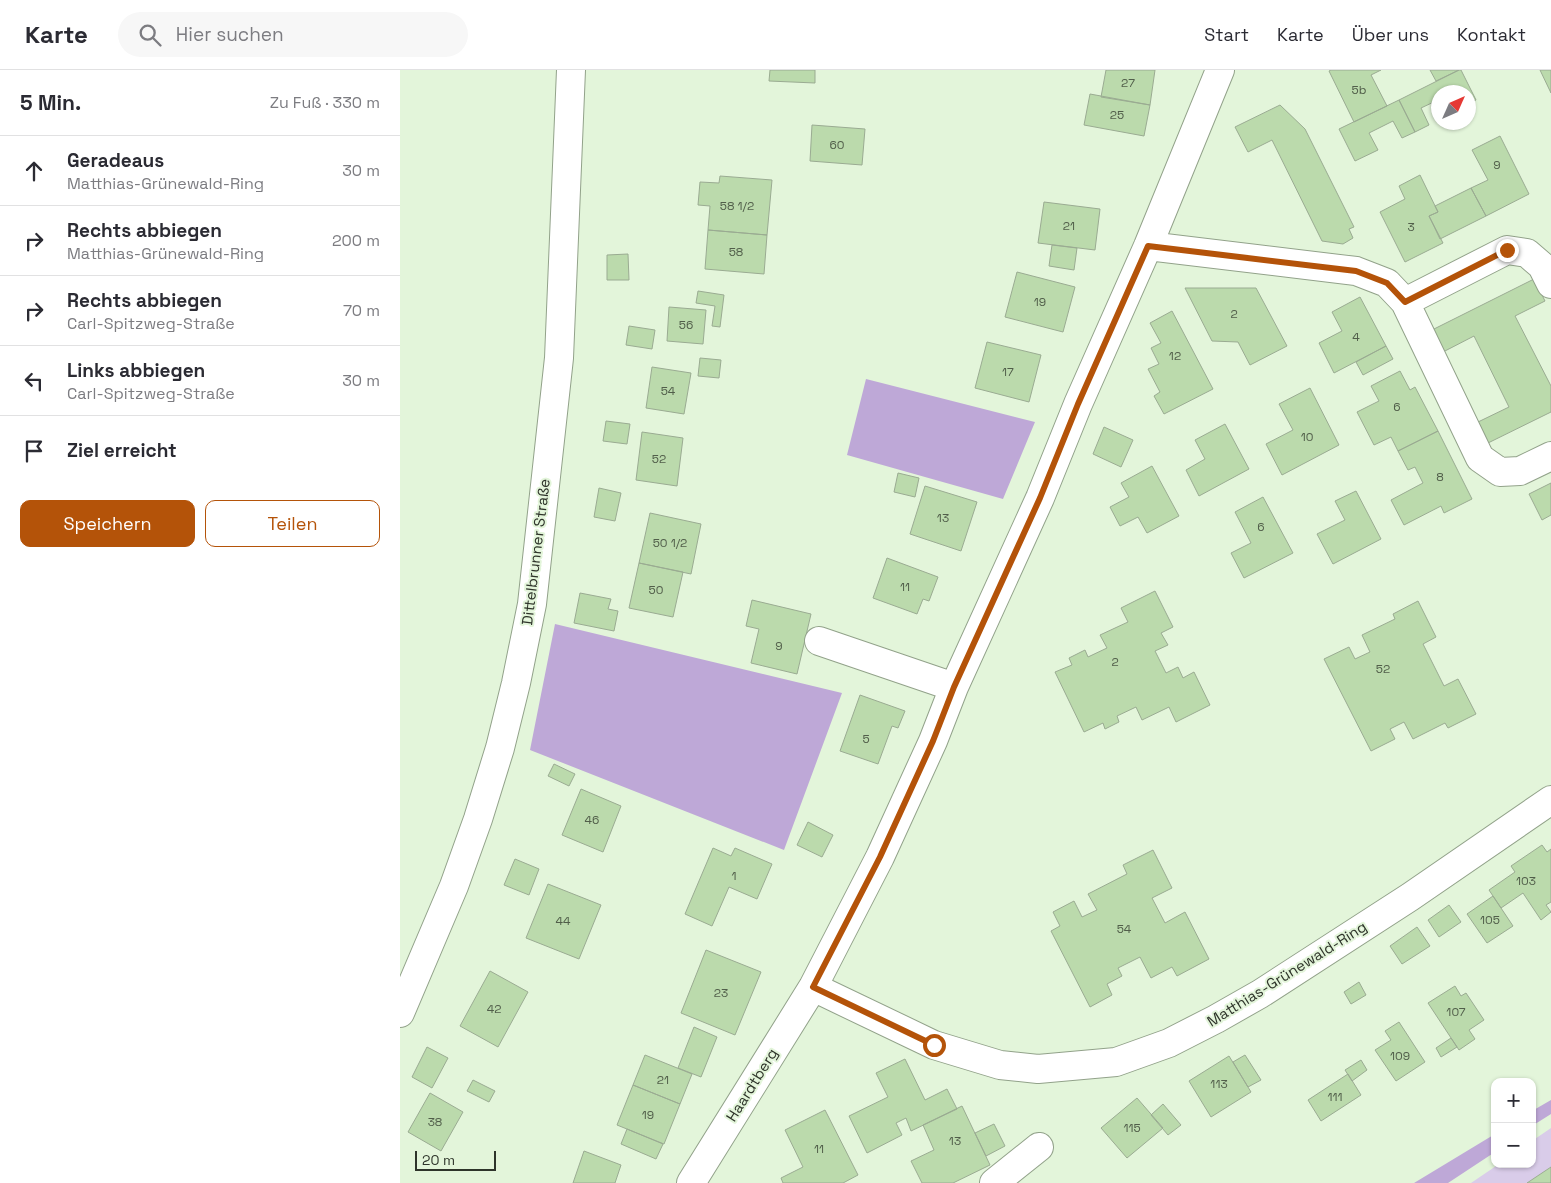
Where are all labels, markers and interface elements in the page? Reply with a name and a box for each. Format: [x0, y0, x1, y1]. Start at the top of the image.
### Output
search box [118, 12, 468, 57]
text: Karte [25, 19, 88, 50]
icon: search [136, 21, 164, 49]
text: Hier suchen [176, 22, 284, 47]
text: Start [1204, 23, 1249, 46]
text: Karte [1277, 23, 1324, 46]
text: Über uns [1352, 23, 1429, 46]
text: Kontakt [1457, 23, 1526, 46]
house number: 27 [1121, 75, 1135, 91]
house number: 5b [1352, 82, 1367, 98]
north arrow [1431, 85, 1476, 130]
text: 5 Min. [20, 89, 81, 116]
text: Zu Fuß · 330 m [270, 92, 380, 113]
house number: 25 [1110, 107, 1124, 123]
house number: 60 [829, 137, 845, 153]
text: Geradeaus [67, 148, 164, 173]
icon: ahead [20, 157, 48, 185]
house number: 9 [1493, 157, 1501, 173]
text: 30 m [342, 160, 380, 181]
text: Matthias-Grünewald-Ring [67, 173, 264, 194]
house number: 58 1/2 [720, 198, 754, 214]
text: Rechts abbiegen [67, 218, 222, 243]
house number: 21 [1063, 218, 1075, 234]
house number: 3 [1407, 219, 1415, 235]
icon: right [20, 227, 48, 255]
text: 200 m [332, 230, 380, 251]
route end [1496, 239, 1519, 262]
text: Matthias-Grünewald-Ring [67, 243, 264, 264]
house number: 58 [729, 244, 743, 260]
text: Rechts abbiegen [67, 288, 222, 313]
house number: 19 [1034, 294, 1046, 310]
icon: right [20, 297, 48, 325]
text: 70 m [343, 300, 380, 321]
house number: 2 [1230, 306, 1238, 322]
text: Carl-Spitzweg-Straße [67, 313, 235, 334]
house number: 56 [679, 317, 693, 333]
house number: 4 [1352, 329, 1360, 345]
house number: 12 [1169, 348, 1181, 364]
text: Links abbiegen [67, 358, 205, 383]
house number: 17 [1002, 364, 1014, 380]
icon: left [20, 367, 48, 395]
text: 30 m [342, 370, 380, 391]
text: Carl-Spitzweg-Straße [67, 383, 235, 404]
house number: 54 [661, 383, 676, 399]
house number: 6 [1393, 399, 1401, 415]
house number: 10 [1301, 429, 1313, 445]
icon: arrive [20, 437, 48, 465]
text: Ziel erreicht [67, 438, 177, 463]
house number: 52 [652, 451, 666, 467]
house number: 8 [1436, 469, 1444, 485]
street label: Dittelbrunner Straße [517, 477, 554, 626]
button: Speichern [20, 500, 195, 547]
button: Teilen [205, 500, 380, 547]
house number: 13 [937, 510, 949, 526]
house number: 6 [1257, 519, 1265, 535]
house number: 50 1/2 [653, 535, 687, 551]
house number: 11 [900, 579, 910, 595]
house number: 50 [649, 582, 663, 598]
house number: 9 [775, 638, 783, 654]
house number: 2 [1111, 654, 1119, 670]
house number: 52 [1376, 661, 1390, 677]
house number: 5 [862, 731, 870, 747]
house number: 46 [585, 812, 599, 828]
house number: 1 [731, 868, 737, 884]
house number: 103 [1516, 873, 1536, 889]
house number: 105 [1480, 912, 1500, 928]
house number: 44 [555, 913, 571, 929]
street label: Matthias-Grünewald-Ring [1203, 917, 1370, 1031]
house number: 54 [1117, 921, 1132, 937]
house number: 23 [714, 985, 728, 1001]
house number: 42 [487, 1001, 501, 1017]
house number: 107 [1446, 1004, 1466, 1020]
route start [923, 1034, 946, 1057]
street label: Haardtberg [722, 1045, 782, 1125]
house number: 109 [1390, 1048, 1410, 1064]
house number: 21 [657, 1072, 669, 1088]
house number: 113 [1210, 1076, 1228, 1092]
map controls [1491, 1078, 1536, 1168]
button: + [1491, 1078, 1536, 1123]
house number: 111 [1327, 1089, 1343, 1105]
house number: 19 [642, 1107, 654, 1123]
house number: 38 [428, 1114, 442, 1130]
house number: 115 [1123, 1120, 1141, 1136]
button: − [1491, 1123, 1536, 1168]
house number: 13 [949, 1133, 961, 1149]
house number: 11 [814, 1141, 824, 1157]
scale bar [415, 1148, 496, 1171]
text: 20 m [422, 1151, 455, 1169]

